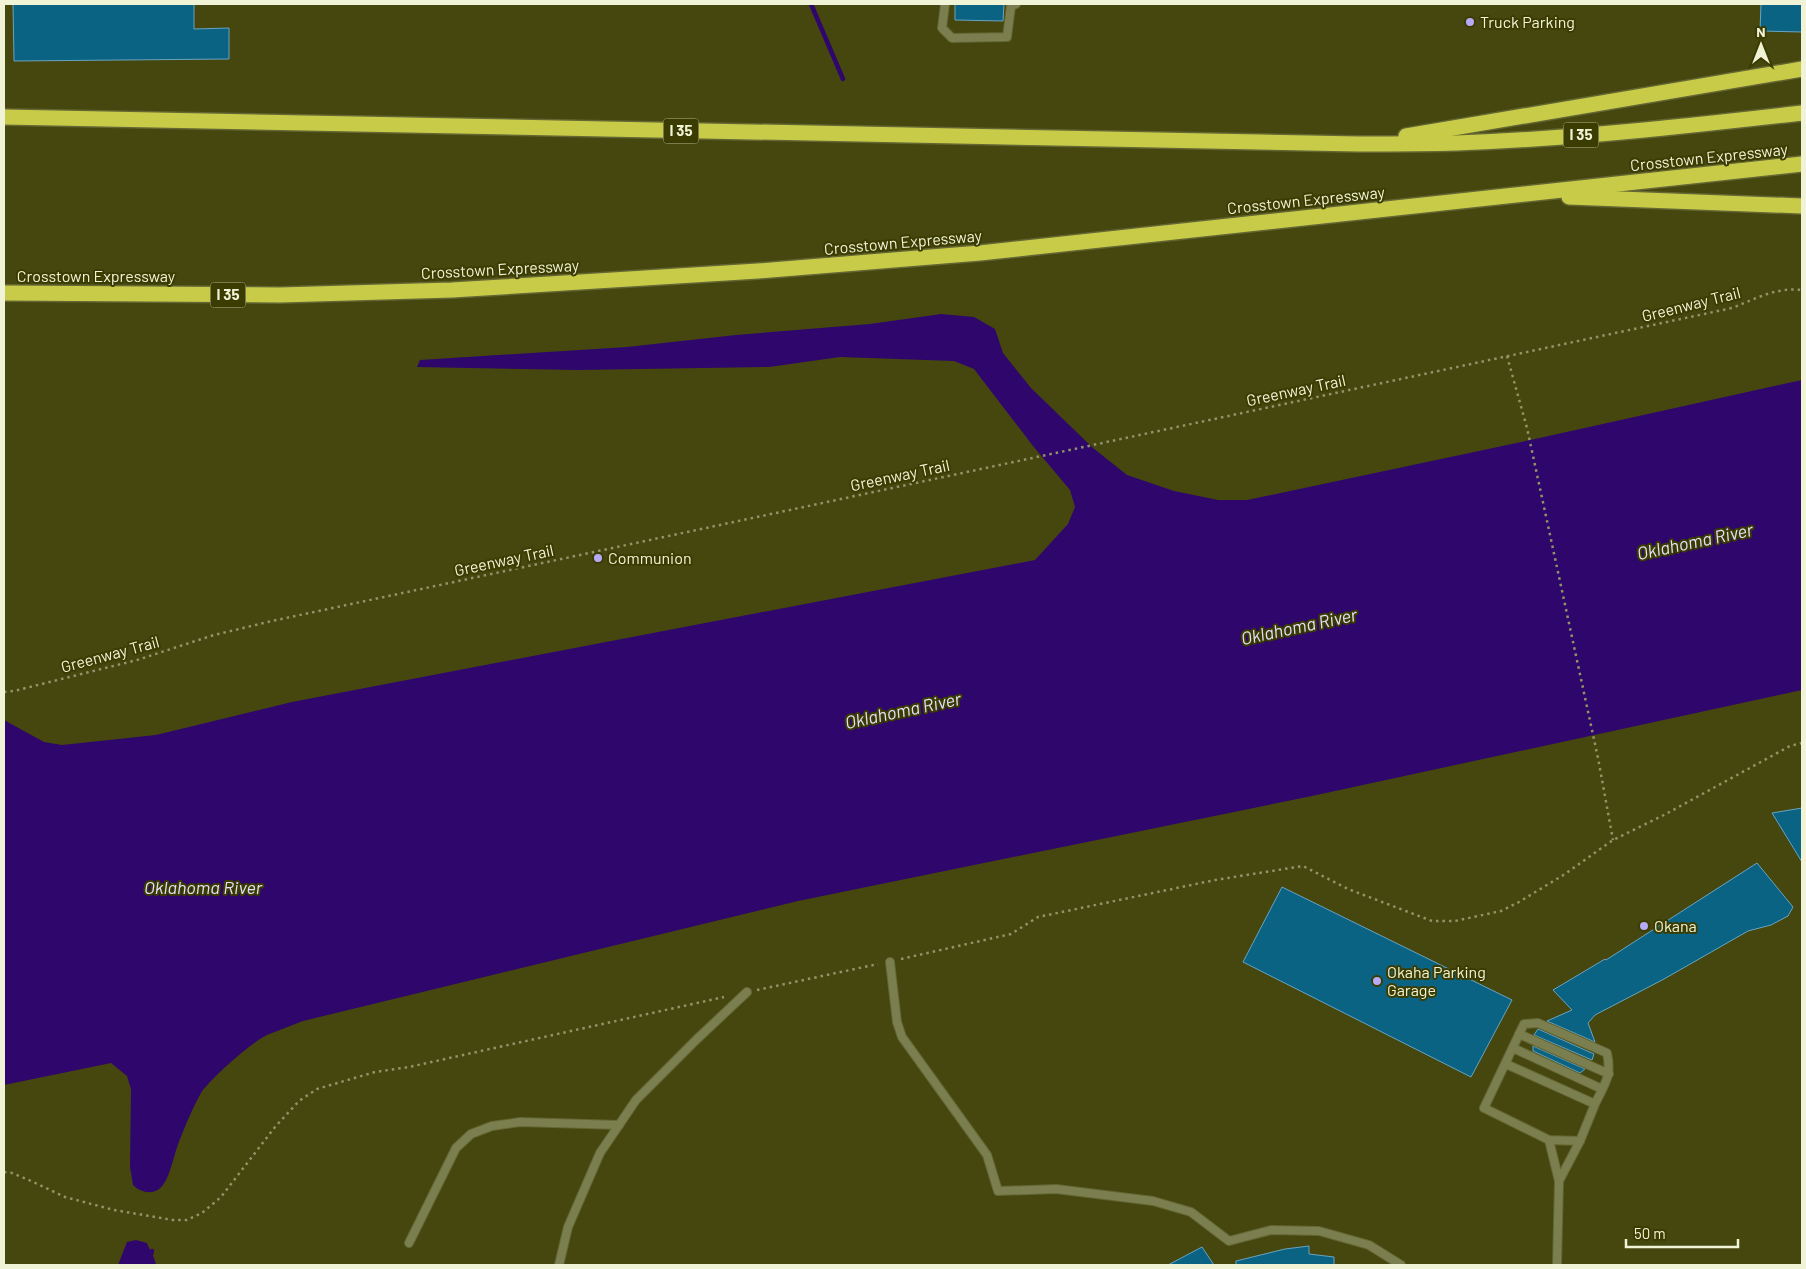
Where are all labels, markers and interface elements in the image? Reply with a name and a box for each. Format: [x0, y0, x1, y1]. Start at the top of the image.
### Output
place label: Truck Parking [1480, 12, 1575, 31]
marker: Truck Parking [1464, 16, 1476, 28]
north arrow [1736, 20, 1786, 70]
text: N [1756, 23, 1766, 40]
road number: I 35 [664, 118, 698, 144]
road number: I 35 [1564, 122, 1598, 148]
street label: Crosstown Expressway [1629, 139, 1789, 174]
street label: Crosstown Expressway [1226, 182, 1386, 217]
street label: Crosstown Expressway [823, 225, 983, 258]
street label: Crosstown Expressway [420, 255, 580, 282]
street label: Crosstown Expressway [17, 266, 176, 285]
road number: I 35 [210, 282, 246, 308]
street label: Greenway Trail [1640, 282, 1742, 325]
street label: Greenway Trail [1244, 370, 1347, 409]
street label: Greenway Trail [848, 455, 951, 494]
water label: Oklahoma River [1635, 518, 1756, 564]
street label: Greenway Trail [452, 540, 555, 579]
place label: Communion [608, 548, 692, 567]
marker: Communion [592, 552, 604, 564]
water label: Oklahoma River [1239, 603, 1360, 649]
street label: Greenway Trail [59, 631, 161, 676]
water label: Oklahoma River [843, 687, 964, 733]
water label: Oklahoma River [144, 876, 263, 898]
place label: Okana [1654, 916, 1697, 935]
marker: Okana [1638, 920, 1650, 932]
place label: Okaha Parking Garage [1387, 962, 1486, 999]
marker: Okaha Parking Garage [1371, 975, 1383, 987]
scale bar [1626, 1216, 1738, 1248]
text: 50 m [1634, 1224, 1666, 1242]

